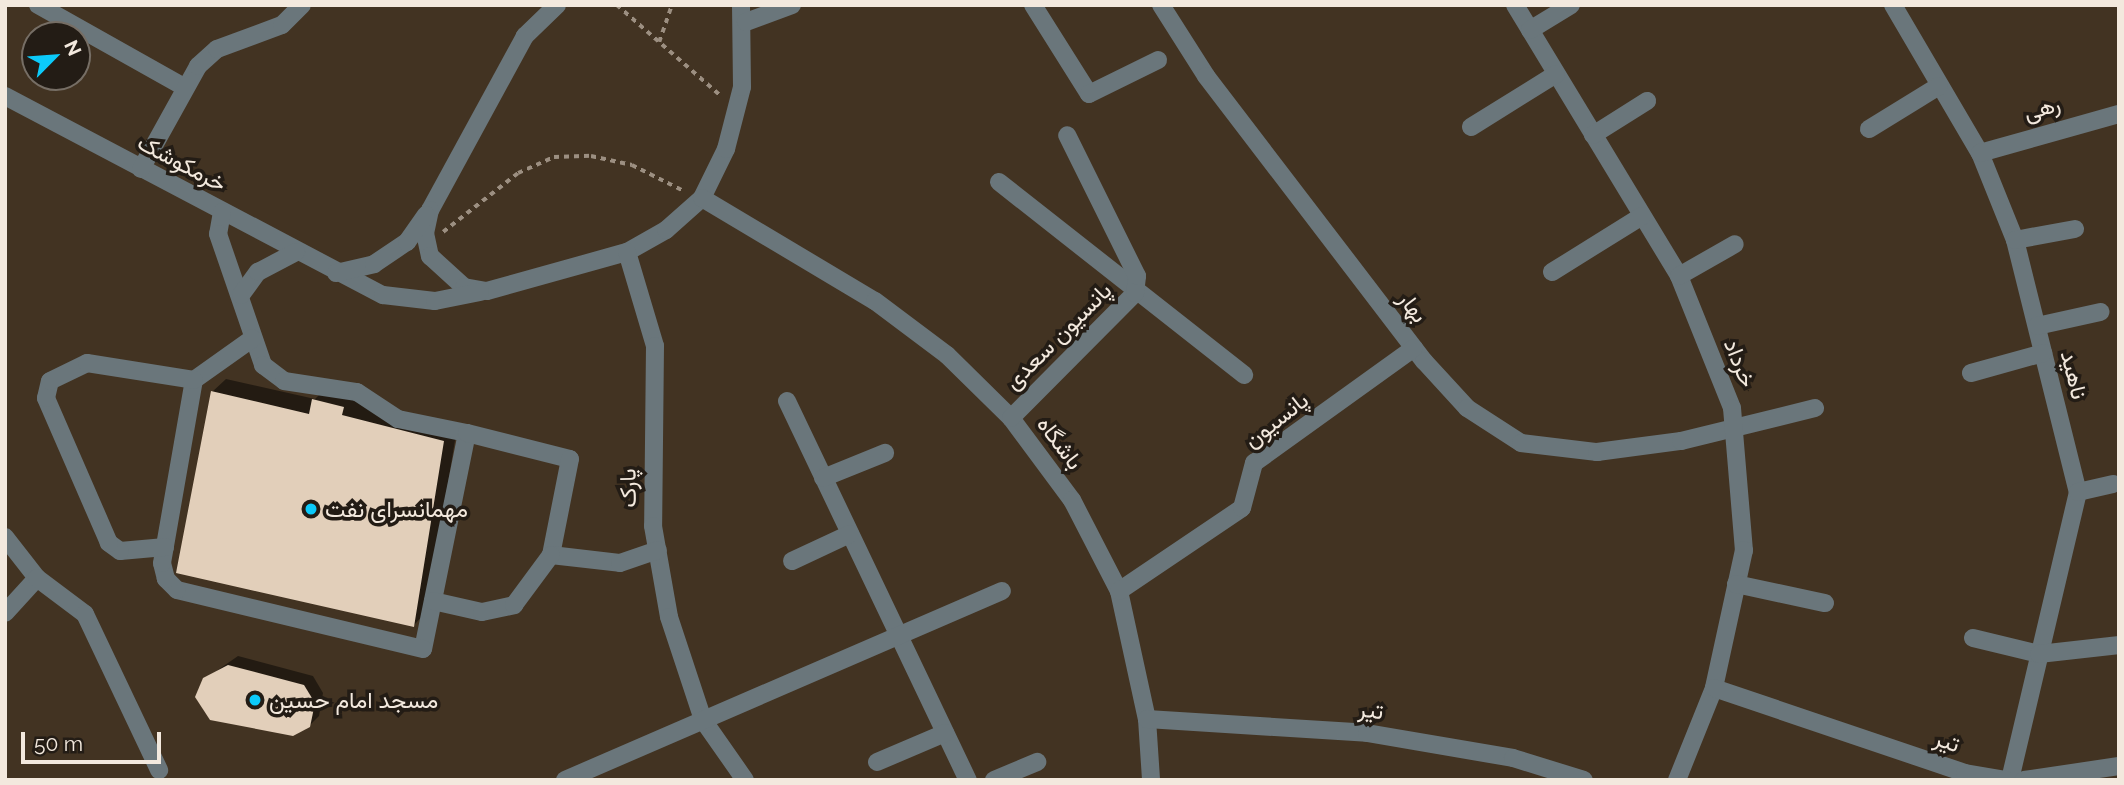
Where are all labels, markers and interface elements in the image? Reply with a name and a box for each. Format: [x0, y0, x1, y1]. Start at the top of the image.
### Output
north arrow [21, 21, 91, 91]
text: N [60, 37, 86, 59]
street label: رهی [2020, 90, 2064, 126]
street label: خرمکوشک [133, 128, 231, 198]
street label: پانسیون سعدی [999, 277, 1117, 395]
street label: بهار [1392, 286, 1434, 328]
street label: خرداد [1718, 335, 1762, 391]
street label: ناهید [2055, 348, 2093, 402]
street label: پانسیون [1238, 386, 1314, 454]
street label: باشگاه [1031, 411, 1089, 475]
street label: پارک [614, 468, 642, 508]
place label: مهمانسرای نفت [325, 495, 468, 523]
marker: مهمانسرای نفت [303, 501, 319, 517]
place label: مسجد امام حسین [269, 686, 438, 714]
marker: مسجد امام حسین [247, 692, 263, 708]
street label: تیر [1357, 695, 1385, 725]
scale bar [24, 718, 164, 762]
street label: تیر [1931, 724, 1963, 758]
text: 50 m [34, 731, 83, 756]

